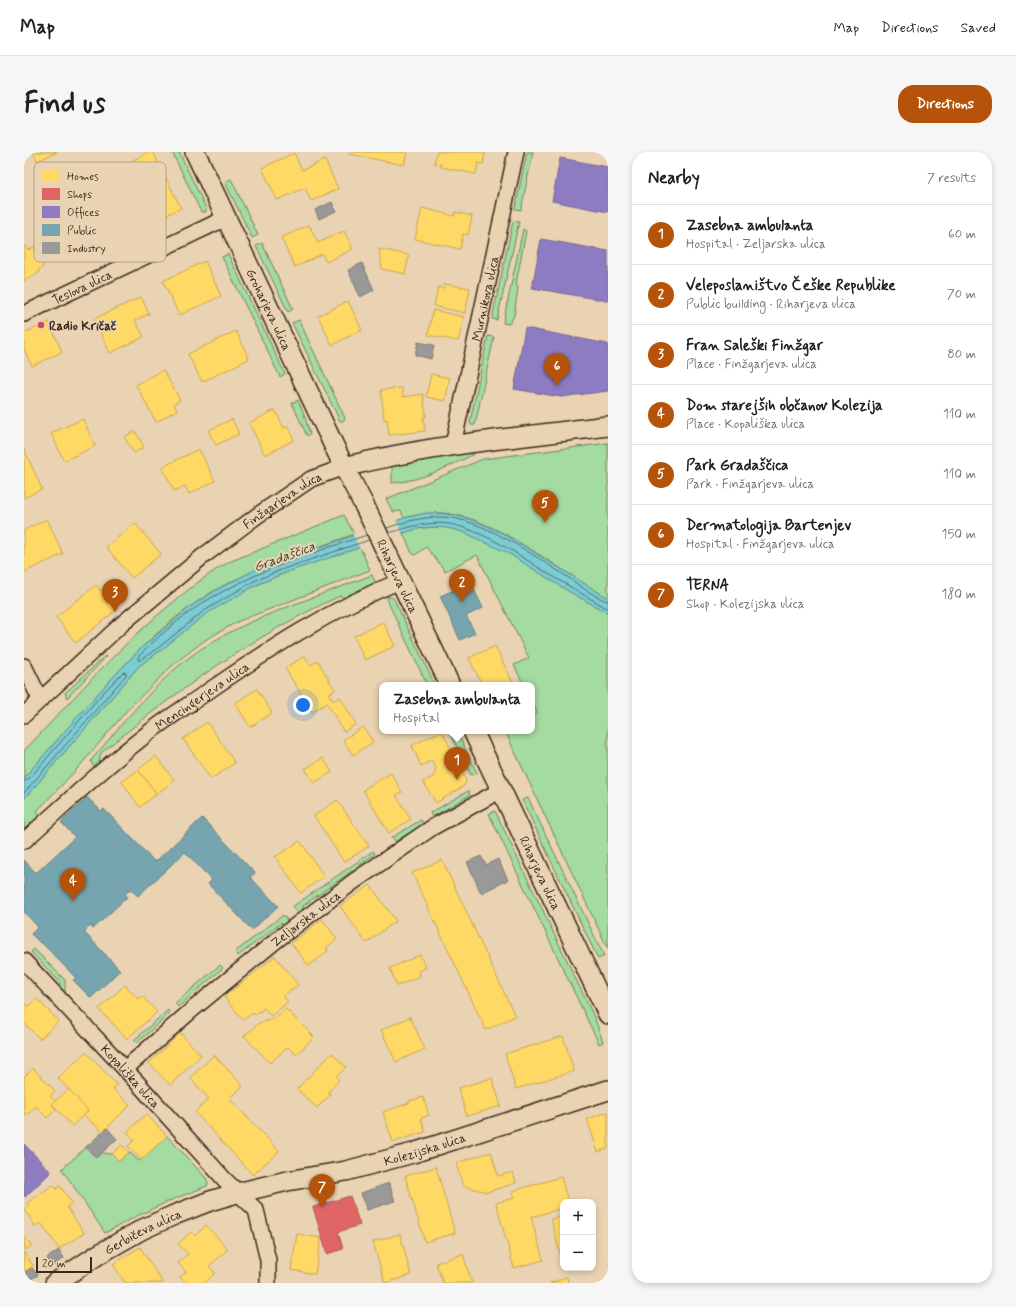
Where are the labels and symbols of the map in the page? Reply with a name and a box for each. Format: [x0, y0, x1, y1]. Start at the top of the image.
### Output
legend [34, 162, 166, 262]
text: Homes [67, 170, 99, 184]
text: Shops [67, 188, 92, 202]
text: Offices [67, 206, 99, 220]
text: Public [67, 224, 97, 238]
text: Industry [67, 242, 106, 256]
street label: Murnikova ulica [469, 254, 504, 343]
street label: Teslova ulica [50, 266, 115, 309]
street label: Groharjeva ulica [241, 266, 295, 354]
place label: Radio Kričač [49, 318, 117, 335]
marker: Radio Kričač [36, 320, 46, 330]
pin: 6 [544, 353, 570, 386]
street label: Finžgarjeva ulica [240, 469, 325, 533]
pin: 5 [532, 490, 558, 523]
water label: Gradaščica [251, 537, 318, 576]
street label: Riharjeva ulica [372, 537, 422, 617]
pin: 2 [449, 569, 475, 602]
pin: 3 [102, 579, 128, 612]
street label: Mencingerjeva ulica [152, 658, 253, 735]
your location [293, 695, 313, 715]
pin: 1 [444, 747, 470, 780]
street label: Riharjeva ulica [514, 834, 564, 913]
pin: 4 [60, 868, 86, 901]
street label: Zeljarska ulica [268, 887, 345, 952]
street label: Kopališka ulica [96, 1041, 164, 1113]
street label: Kolezijska ulica [382, 1129, 468, 1170]
pin: 7 [309, 1174, 335, 1207]
street label: Gerbičeva ulica [102, 1206, 184, 1259]
scale bar [36, 1255, 92, 1274]

